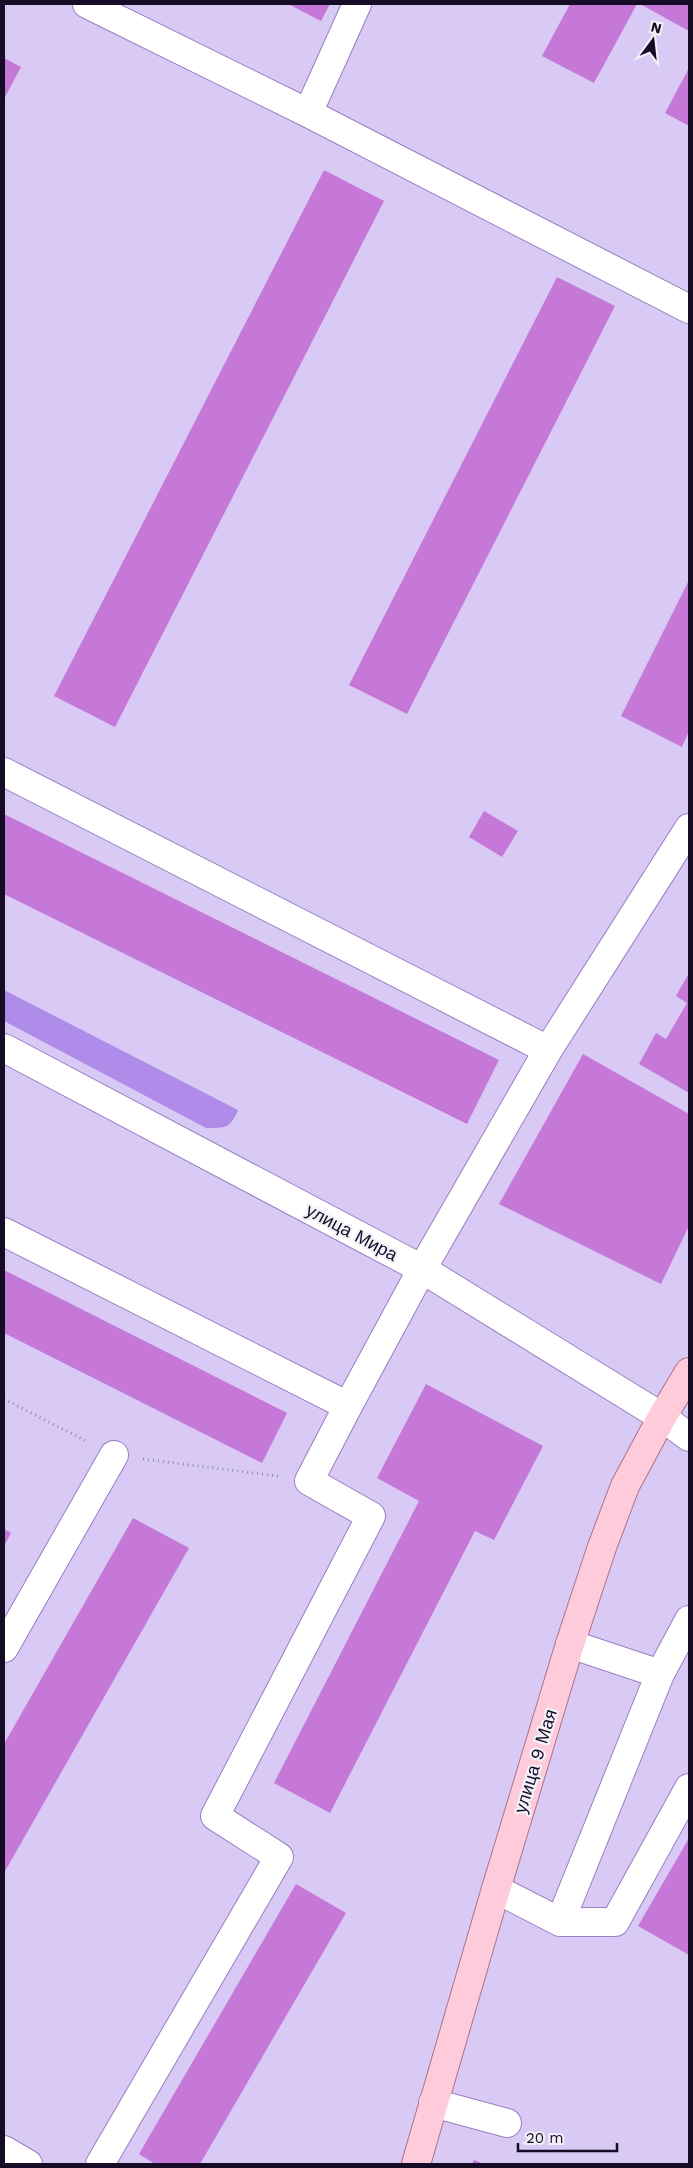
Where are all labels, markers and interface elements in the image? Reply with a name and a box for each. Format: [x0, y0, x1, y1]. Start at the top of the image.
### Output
north arrow [628, 15, 678, 65]
text: N [649, 18, 663, 37]
street label: улица Мира [303, 1199, 402, 1265]
street label: улица 9 Мая [509, 1706, 561, 1816]
scale bar [518, 2120, 617, 2152]
text: 20 m [526, 2129, 564, 2147]

